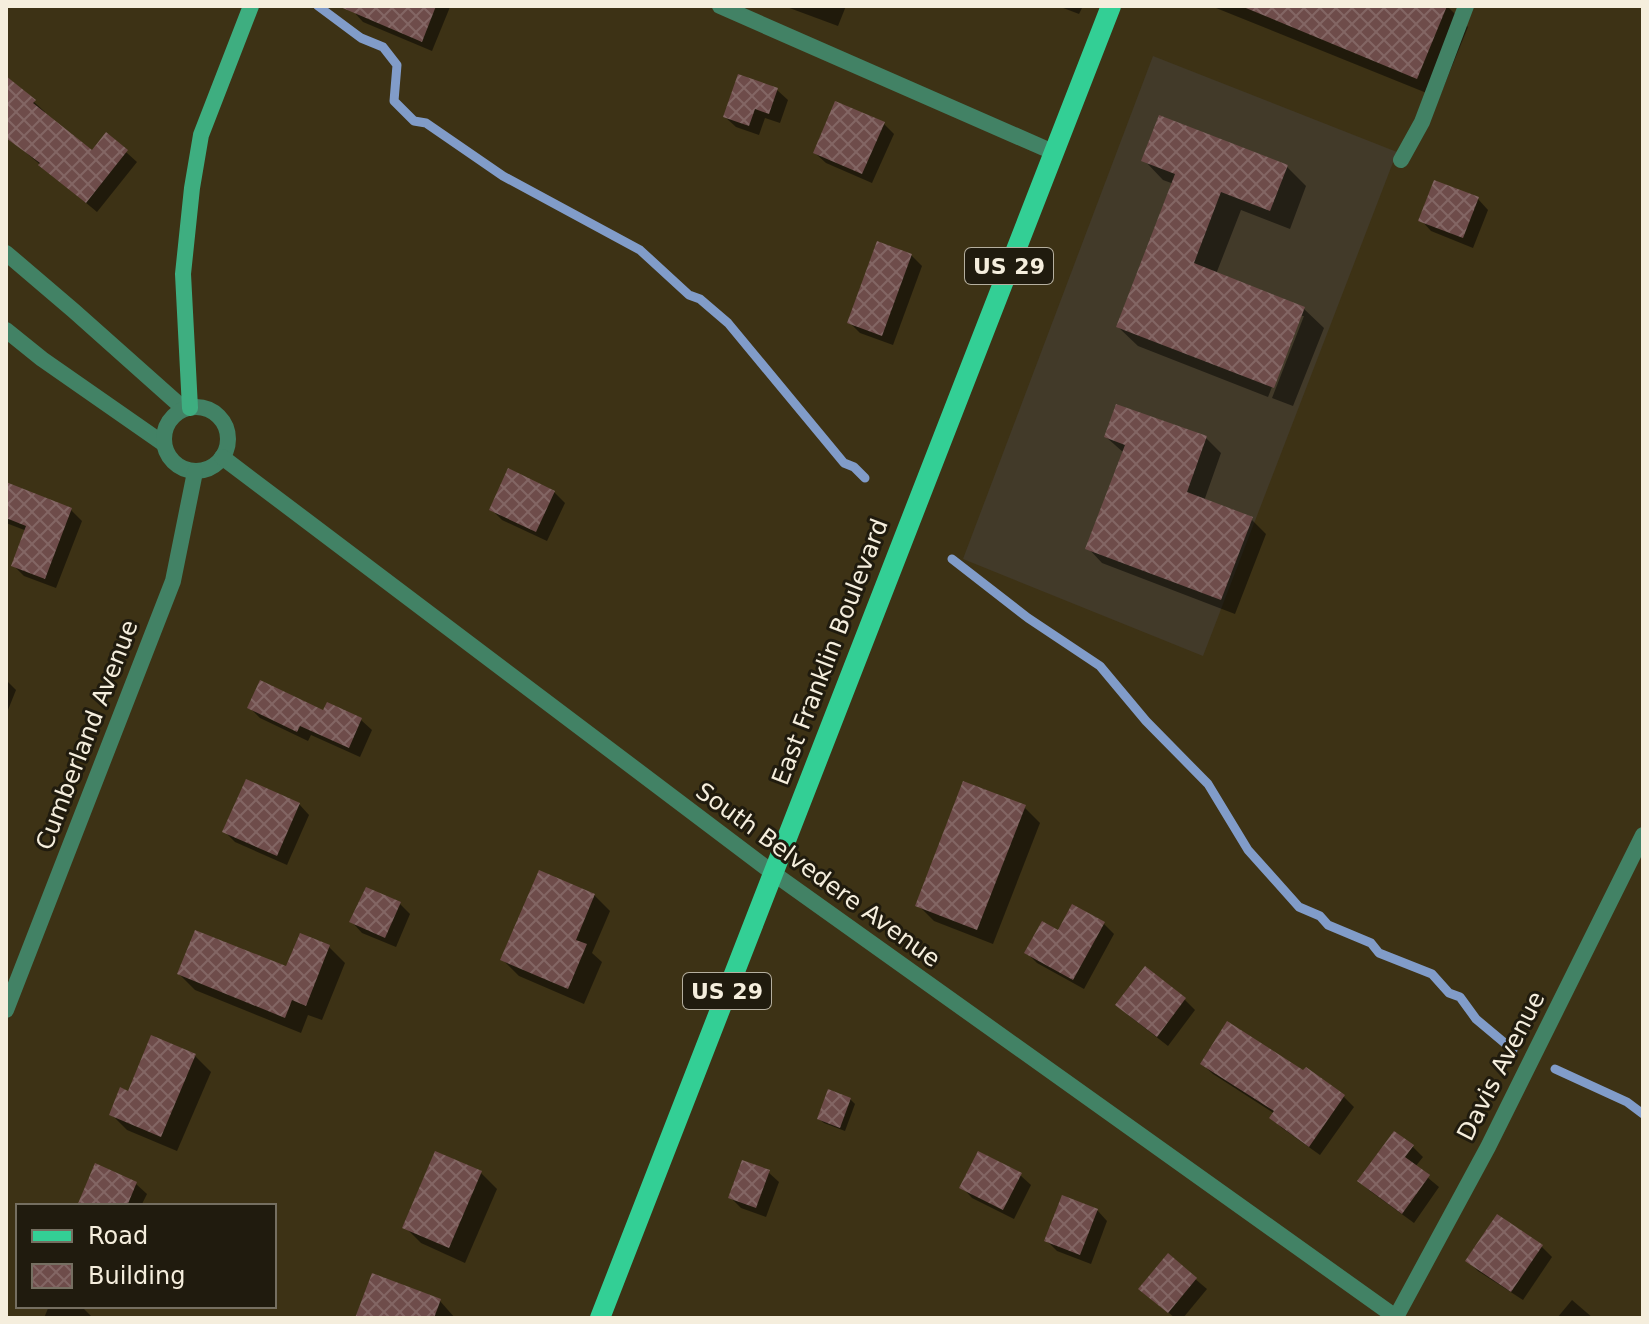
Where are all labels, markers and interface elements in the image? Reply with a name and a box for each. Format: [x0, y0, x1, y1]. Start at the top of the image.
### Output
road number: US 29 [965, 248, 1053, 284]
street label: East Franklin Boulevard [766, 515, 894, 789]
street label: Cumberland Avenue [30, 616, 144, 854]
street label: South Belvedere Avenue [690, 777, 946, 973]
road number: US 29 [683, 973, 771, 1009]
street label: Davis Avenue [1451, 987, 1551, 1145]
legend [16, 1204, 276, 1308]
text: Road [88, 1222, 148, 1250]
text: Building [88, 1262, 185, 1290]

